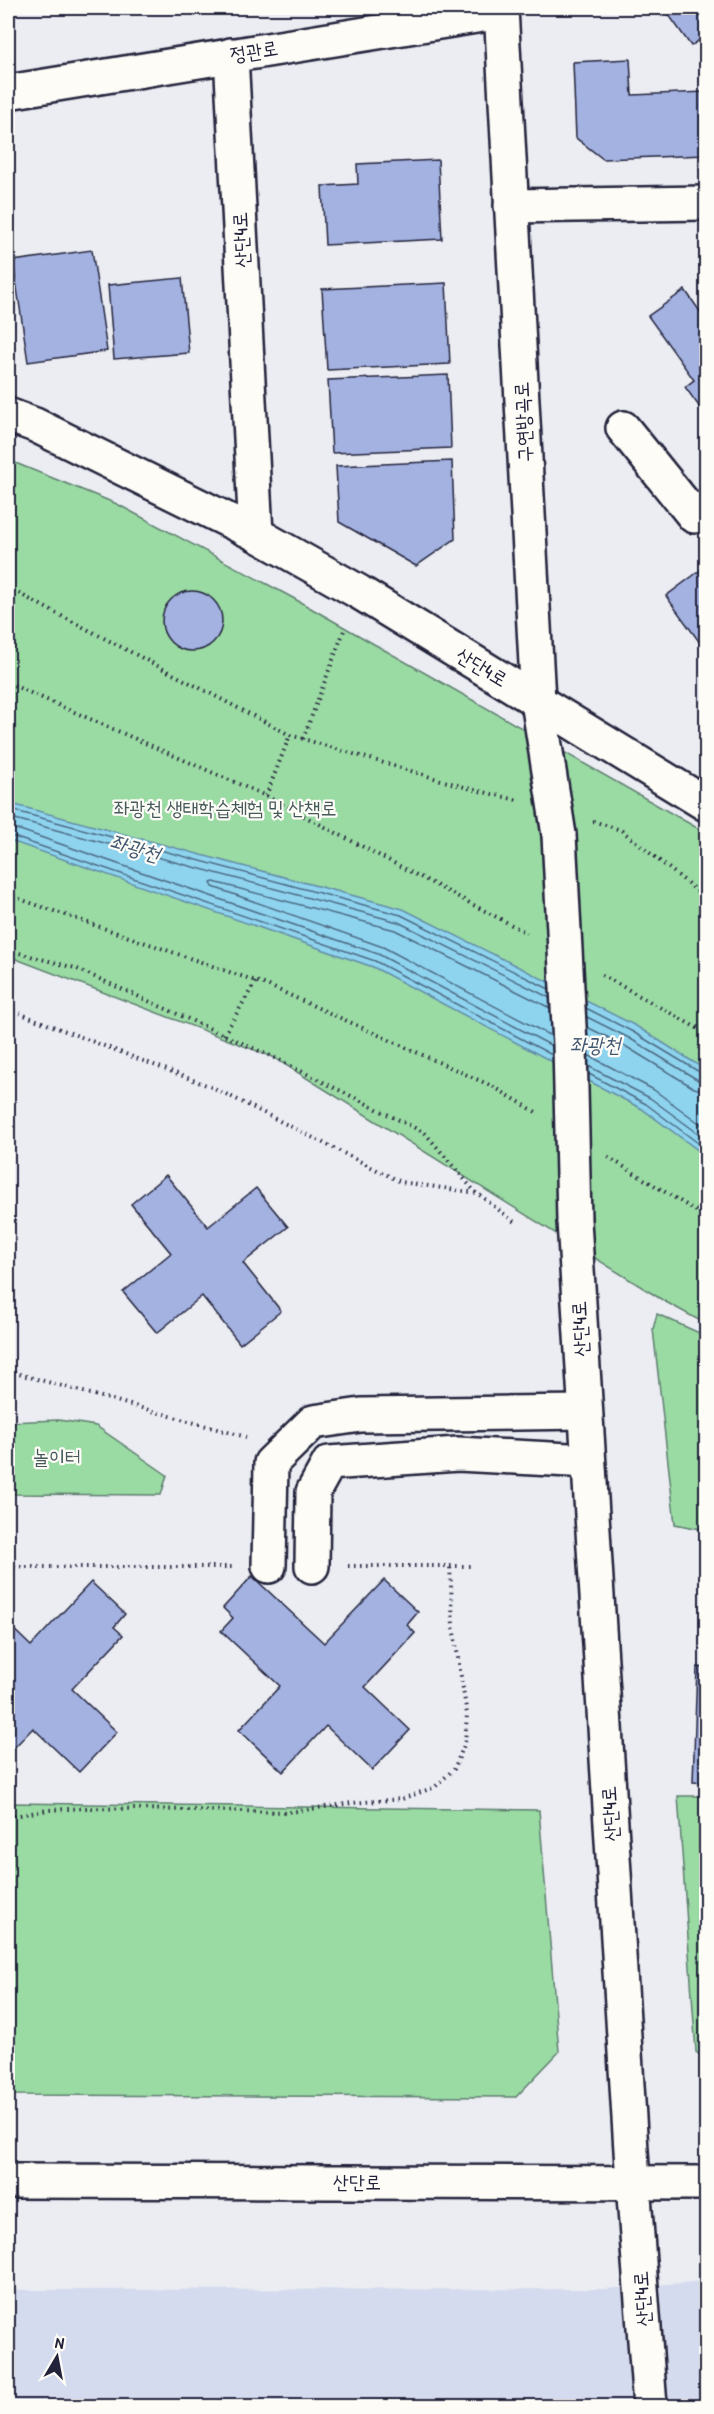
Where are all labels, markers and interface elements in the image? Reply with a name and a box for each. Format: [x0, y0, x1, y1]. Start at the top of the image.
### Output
street label: 정관로 [228, 33, 280, 68]
street label: 산단4로 [226, 211, 255, 269]
street label: 구연방곡로 [507, 381, 538, 463]
street label: 산단4로 [451, 641, 513, 693]
park label: 좌광천 생태학습체험 및 산책로 [113, 794, 337, 821]
water label: 좌광천 [107, 827, 166, 869]
water label: 좌광천 [570, 1030, 622, 1059]
street label: 산단4로 [565, 1300, 594, 1358]
park label: 놀이터 [33, 1443, 81, 1470]
street label: 산단4로 [594, 1785, 625, 1843]
street label: 산단로 [333, 2168, 381, 2195]
street label: 산단4로 [626, 2270, 657, 2328]
north arrow [27, 2327, 87, 2387]
text: N [54, 2331, 66, 2354]

